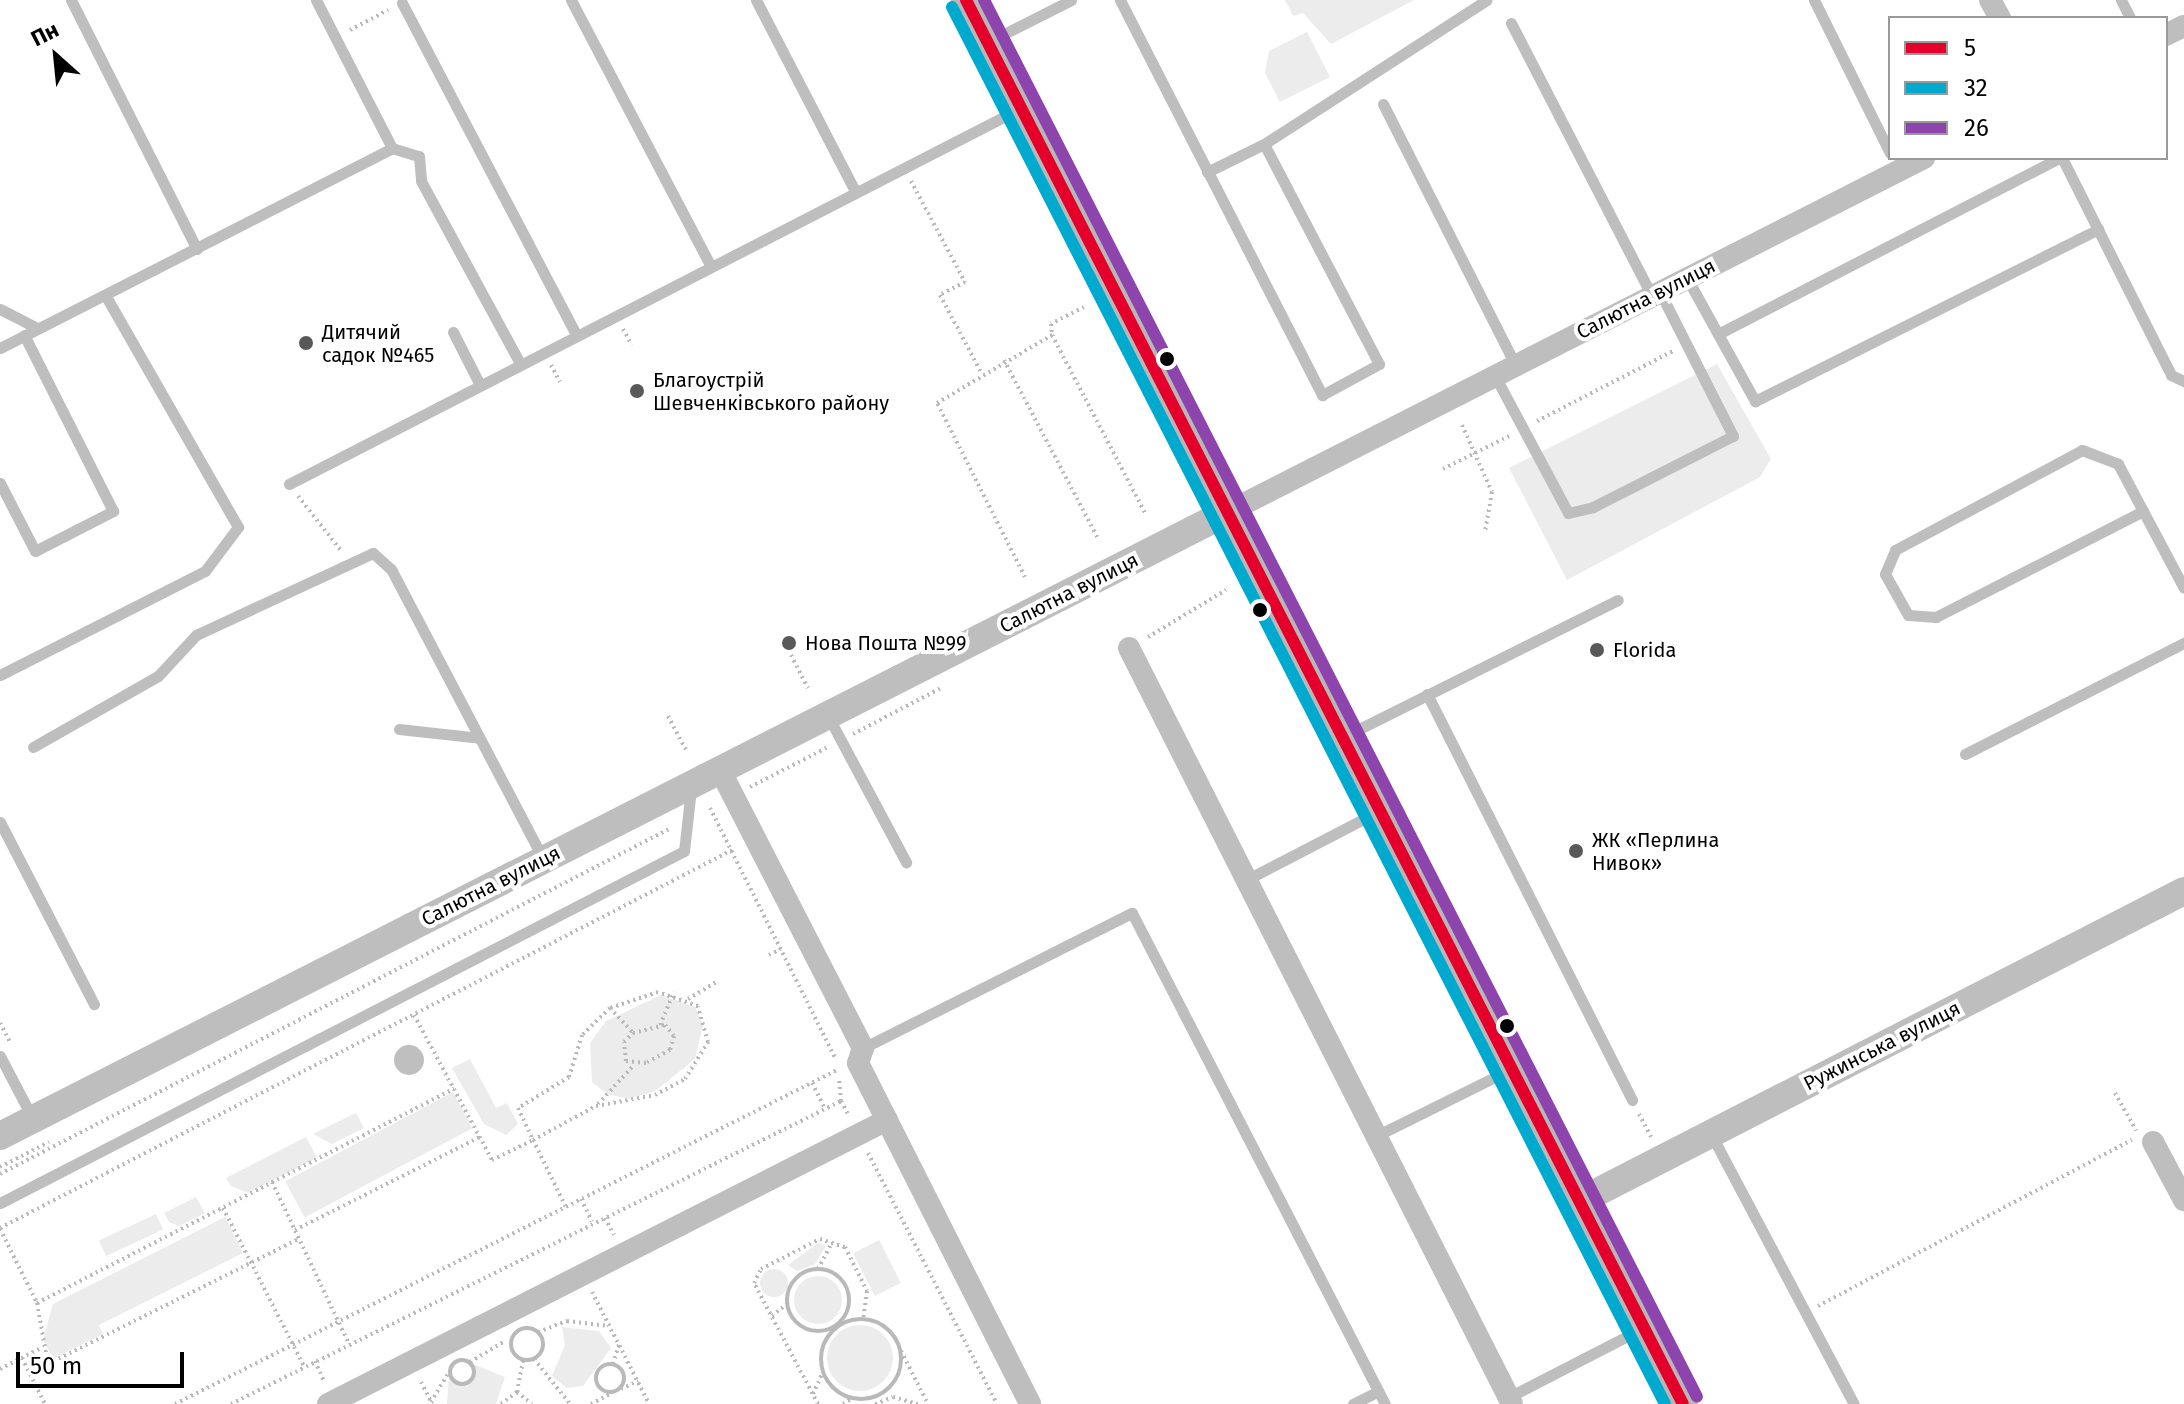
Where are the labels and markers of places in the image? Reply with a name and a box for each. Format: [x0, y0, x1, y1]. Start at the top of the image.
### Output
place label: Дитячий садок №465 [322, 320, 434, 367]
marker: Дитячий садок №465 [297, 334, 315, 352]
unlabelled marker [1159, 351, 1175, 367]
place label: Благоустрій Шевченківського району [653, 368, 889, 415]
marker: Благоустрій Шевченківського району [628, 382, 646, 400]
unlabelled marker [1252, 602, 1268, 618]
place label: Нова Пошта №99 [805, 631, 966, 655]
marker: Нова Пошта №99 [780, 634, 798, 652]
place label: Florida [1613, 638, 1676, 662]
marker: Florida [1588, 641, 1606, 659]
place label: ЖК «Перлина Нивок» [1592, 828, 1719, 875]
marker: ЖК «Перлина Нивок» [1567, 842, 1585, 860]
unlabelled marker [1499, 1018, 1515, 1034]

